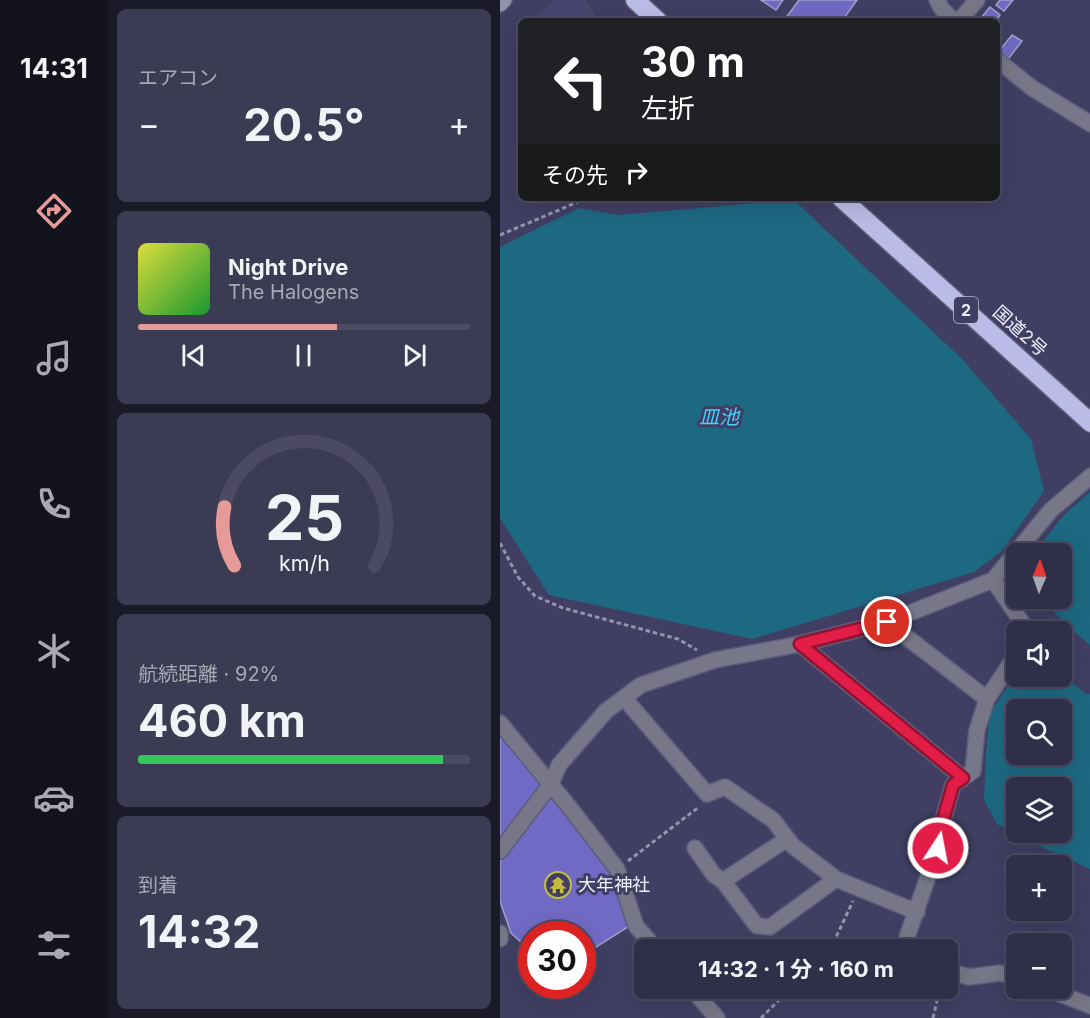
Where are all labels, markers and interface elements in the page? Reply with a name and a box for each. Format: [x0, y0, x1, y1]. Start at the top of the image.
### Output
text: 30 m [641, 36, 745, 87]
icon: left [542, 42, 620, 120]
text: 14:31 [20, 52, 88, 85]
text: エアコン [138, 66, 218, 90]
text: 左折 [641, 92, 695, 125]
text: 20.5° [243, 97, 365, 152]
text: − [138, 104, 160, 144]
text: + [448, 104, 470, 144]
icon: right [620, 156, 653, 189]
text: その先 [542, 162, 608, 188]
icon: directions [33, 190, 75, 232]
text: Night Drive [228, 254, 348, 280]
text: The Halogens [228, 280, 359, 304]
road number: 2 [954, 297, 978, 323]
street label: 国道2号 [989, 301, 1052, 360]
icon: music [33, 337, 75, 379]
icon: previous [177, 339, 210, 372]
icon: pause [287, 339, 320, 372]
icon: next [398, 339, 431, 372]
water label: 皿池 [699, 405, 741, 429]
text: 25 [264, 480, 344, 555]
icon: phone [33, 483, 75, 525]
north arrow [1006, 543, 1072, 609]
map controls [1006, 543, 1072, 999]
text: km/h [279, 550, 329, 576]
pin [861, 596, 912, 647]
icon: arrive [870, 605, 903, 638]
button: sound [1006, 621, 1072, 687]
icon: climate [33, 630, 75, 672]
text: 航続距離 · 92% [138, 662, 279, 686]
text: 460 km [138, 693, 306, 748]
button: search [1006, 699, 1072, 765]
icon: car [33, 777, 75, 819]
button: layers [1006, 777, 1072, 843]
position arrow [906, 816, 970, 880]
button: + [1006, 855, 1072, 921]
temple icon: 大年神社 [543, 870, 573, 900]
text: 到着 [138, 873, 178, 897]
place label: 大年神社 [578, 874, 650, 895]
text: 14:32 [138, 904, 260, 959]
speed limit sign: 30 [518, 921, 596, 999]
icon: filters [33, 924, 75, 966]
button: − [1006, 933, 1072, 999]
text: 14:32 · 1 分 · 160 m [698, 956, 894, 982]

